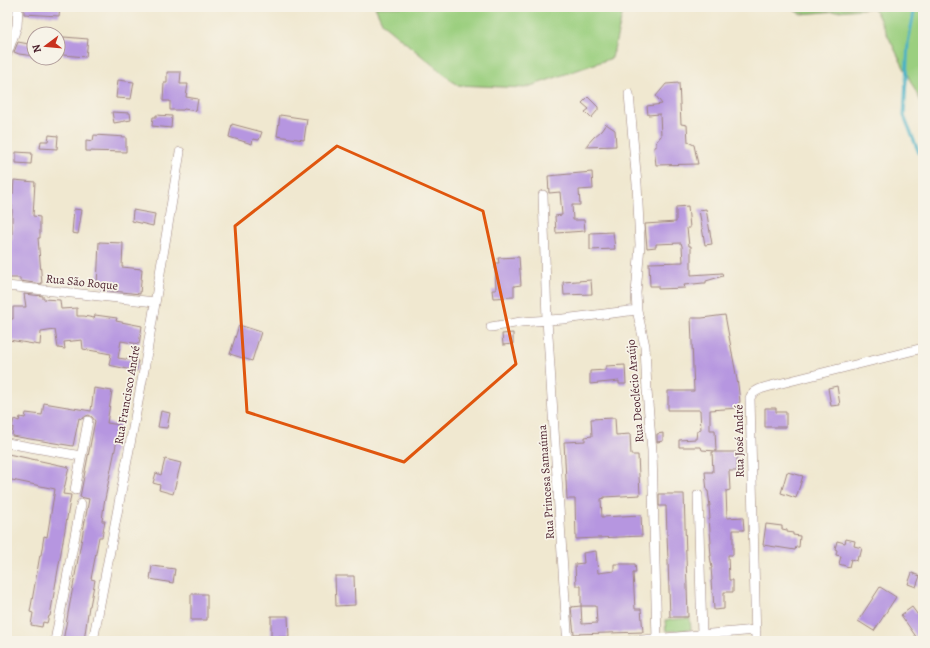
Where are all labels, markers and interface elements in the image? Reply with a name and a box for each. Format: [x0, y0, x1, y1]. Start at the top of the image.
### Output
north arrow [26, 26, 66, 66]
text: N [29, 43, 45, 55]
street label: Rua São Roque [45, 270, 119, 294]
street label: Rua Deoclécio Araújo [623, 339, 647, 443]
street label: Rua Francisco André [110, 344, 144, 446]
street label: Rua José André [730, 404, 748, 478]
street label: Rua Princesa Samaúma [534, 424, 558, 540]

